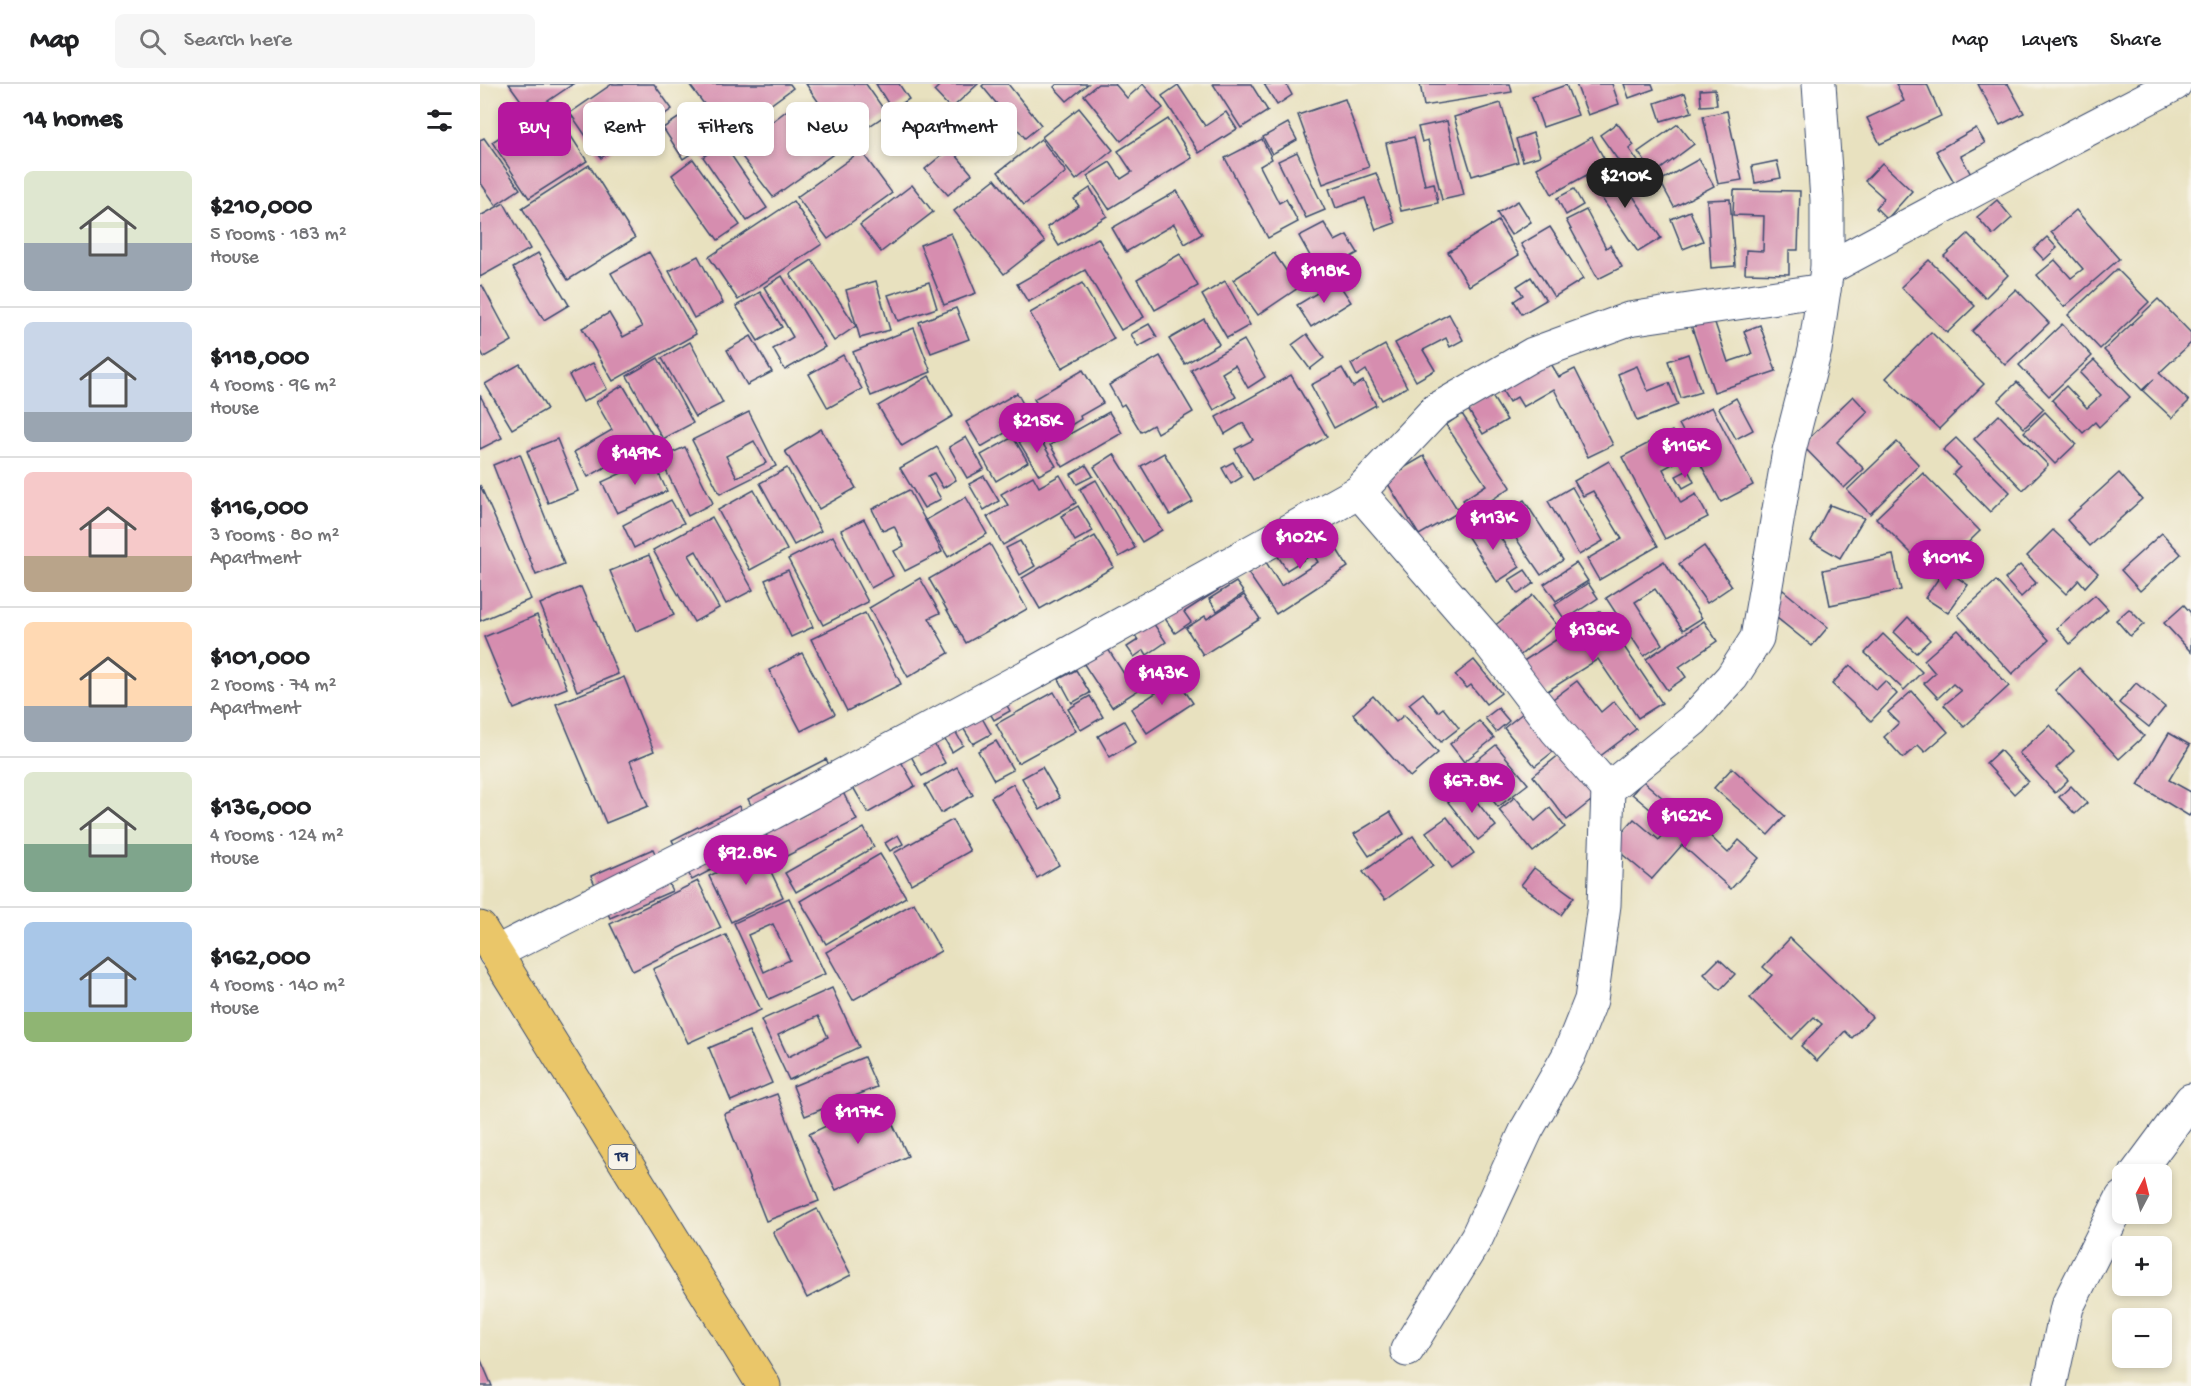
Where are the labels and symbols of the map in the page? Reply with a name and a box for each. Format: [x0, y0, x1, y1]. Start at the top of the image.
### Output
pin: $210K [1583, 158, 1667, 209]
pin: $118K [1282, 253, 1366, 304]
pin: $215K [995, 403, 1079, 454]
pin: $116K [1643, 428, 1727, 479]
pin: $149K [593, 435, 677, 486]
pin: $113K [1451, 500, 1535, 551]
pin: $102K [1258, 519, 1342, 570]
pin: $101K [1904, 540, 1988, 591]
pin: $136K [1551, 612, 1635, 663]
pin: $143K [1120, 655, 1204, 706]
pin: $67.8K [1423, 763, 1521, 814]
pin: $162K [1643, 798, 1727, 849]
pin: $92.8K [697, 835, 795, 886]
pin: $117K [816, 1094, 900, 1145]
road number: T9 [608, 1145, 636, 1169]
north arrow [2112, 1164, 2172, 1224]

